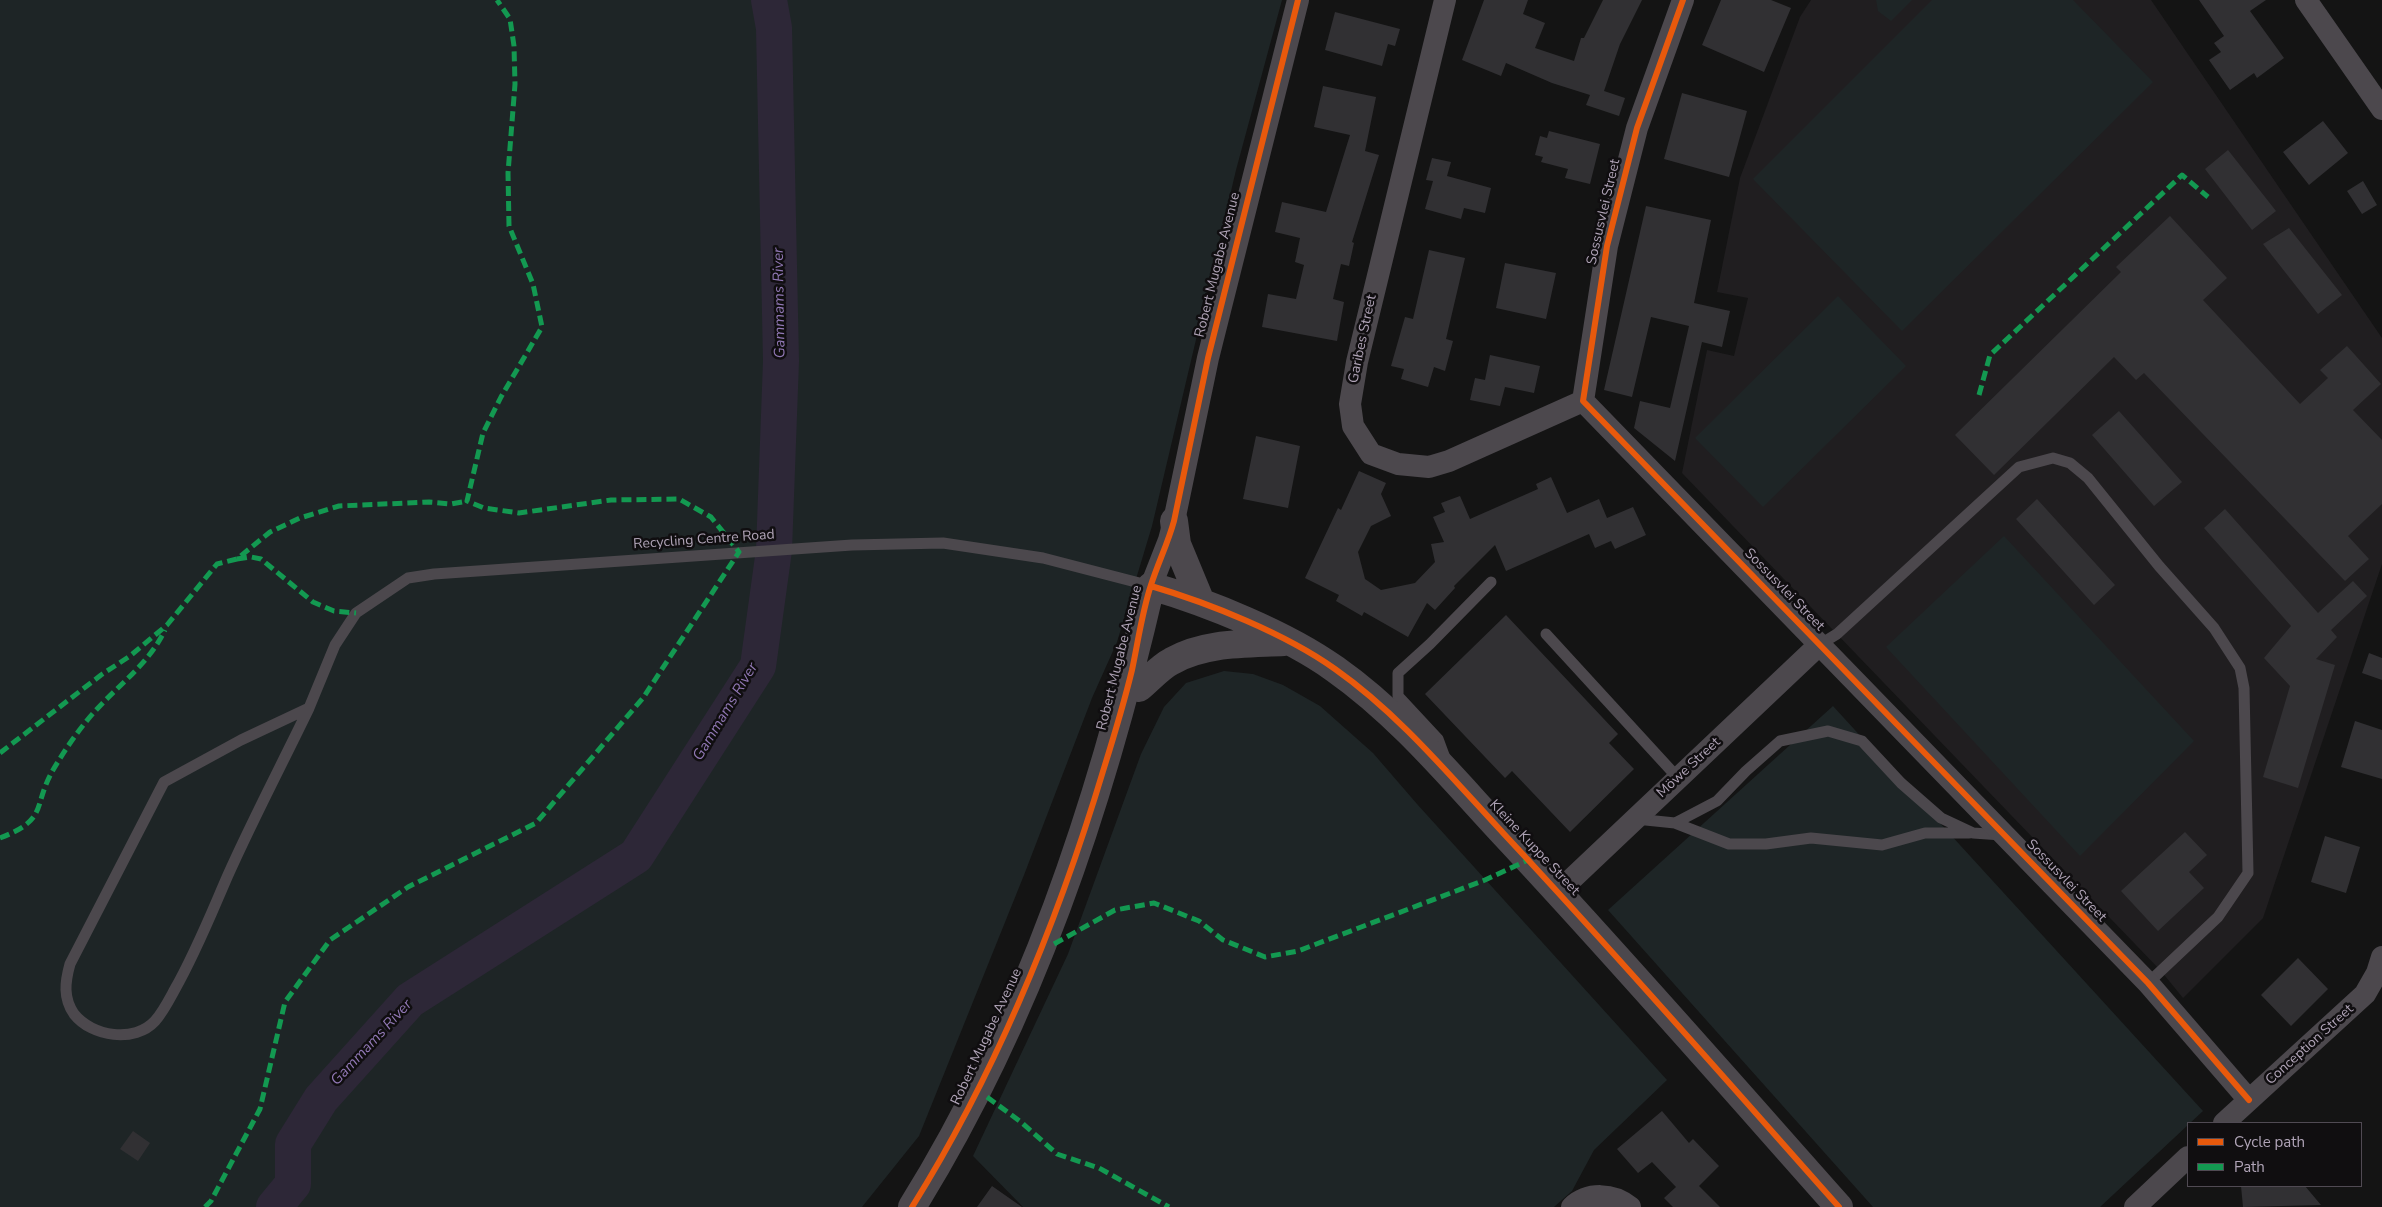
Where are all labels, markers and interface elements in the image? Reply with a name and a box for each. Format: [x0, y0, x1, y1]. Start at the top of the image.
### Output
street label: Sossusvlei Street [1584, 157, 1624, 267]
street label: Robert Mugabe Avenue [1192, 191, 1244, 339]
water label: Gammams River [770, 247, 790, 359]
street label: Garibes Street [1345, 293, 1381, 385]
street label: Recycling Centre Road [633, 527, 775, 553]
street label: Sossusvlei Street [1740, 545, 1828, 635]
street label: Robert Mugabe Avenue [1094, 584, 1146, 732]
water label: Gammams River [690, 660, 762, 764]
street label: Möwe Street [1654, 734, 1724, 802]
street label: Kleine Kuppe Street [1485, 797, 1583, 899]
street label: Sossusvlei Street [2022, 836, 2110, 926]
street label: Robert Mugabe Avenue [948, 966, 1026, 1108]
water label: Gammams River [328, 996, 416, 1090]
street label: Conception Street [2263, 1001, 2357, 1089]
legend [2187, 1122, 2362, 1187]
text: Cycle path [2234, 1132, 2305, 1152]
text: Path [2234, 1157, 2265, 1177]

